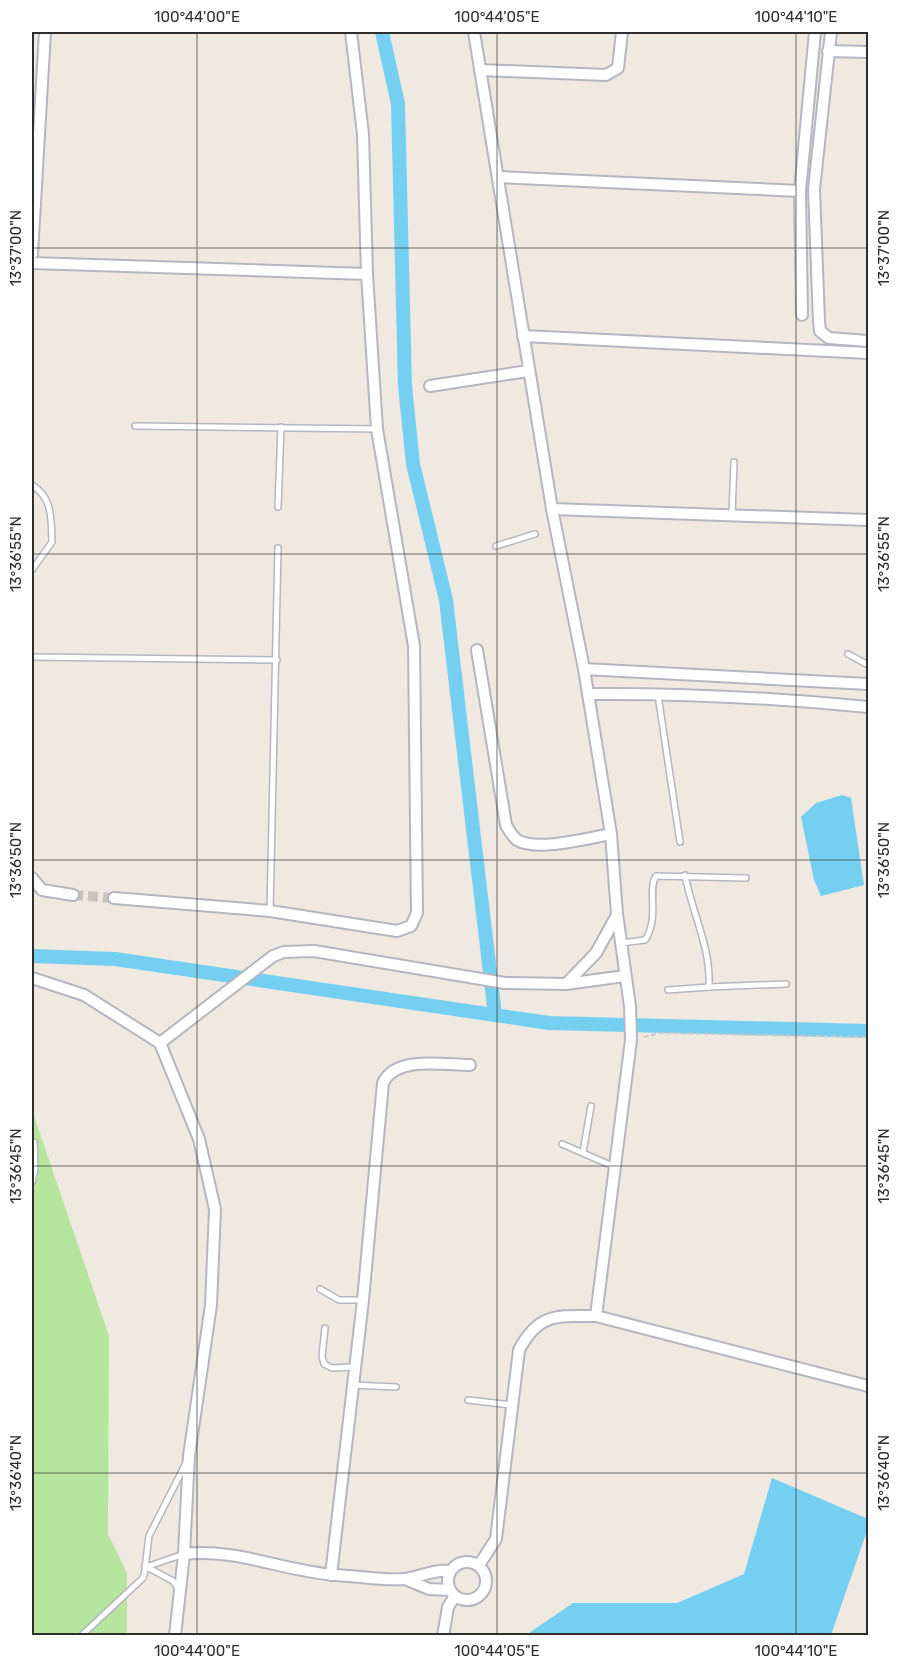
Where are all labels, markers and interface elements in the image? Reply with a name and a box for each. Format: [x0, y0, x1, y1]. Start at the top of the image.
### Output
text: 100°44'00"E [154, 8, 240, 26]
text: 100°44'05"E [454, 8, 540, 26]
text: 100°44'10"E [755, 8, 837, 26]
text: 13°37'00"N [7, 210, 25, 286]
text: 13°37'00"N [875, 210, 893, 286]
text: 13°36'55"N [7, 516, 25, 592]
text: 13°36'55"N [875, 516, 893, 592]
text: 13°36'50"N [7, 822, 25, 898]
text: 13°36'50"N [875, 822, 893, 898]
text: 13°36'45"N [7, 1128, 25, 1204]
text: 13°36'45"N [875, 1128, 893, 1204]
text: 13°36'40"N [7, 1435, 25, 1511]
text: 13°36'40"N [875, 1435, 893, 1511]
text: 100°44'00"E [154, 1642, 240, 1660]
text: 100°44'05"E [454, 1642, 540, 1660]
text: 100°44'10"E [755, 1642, 837, 1660]

